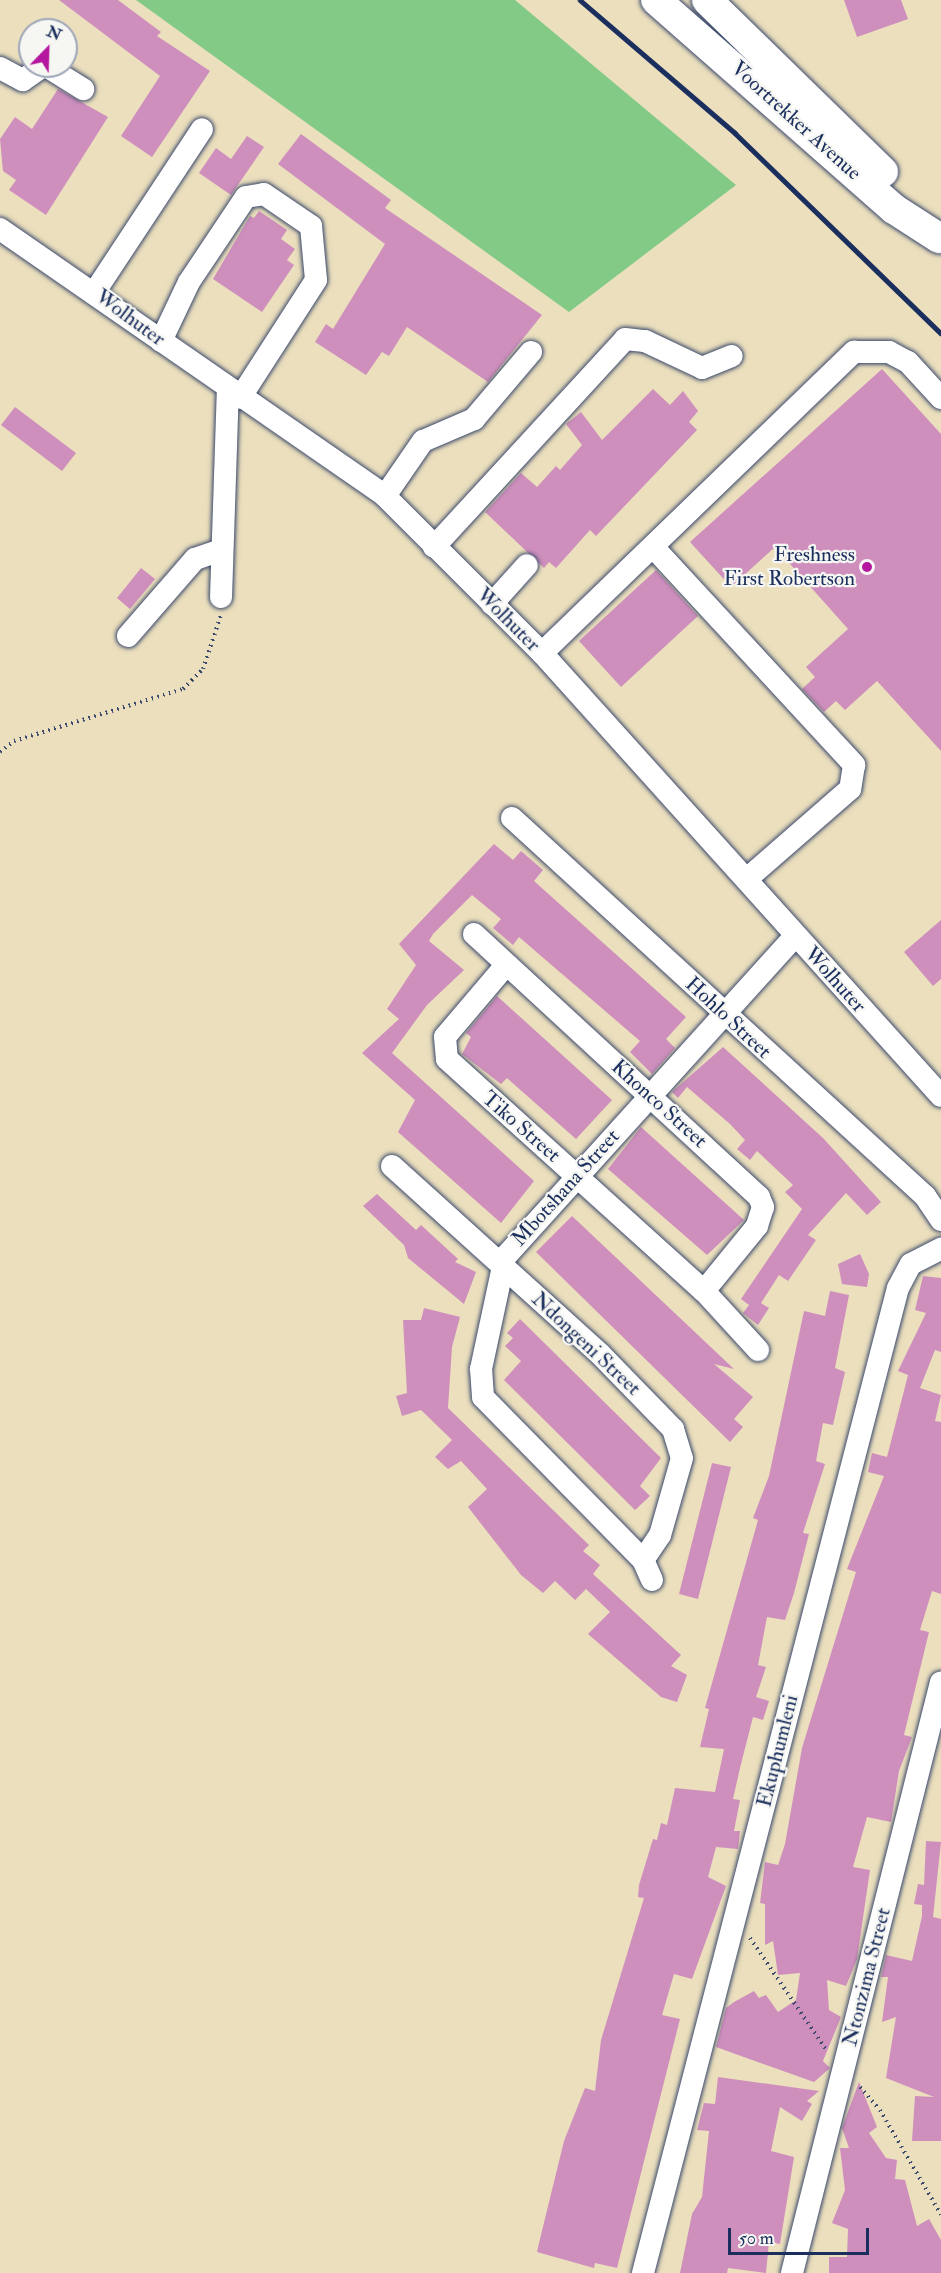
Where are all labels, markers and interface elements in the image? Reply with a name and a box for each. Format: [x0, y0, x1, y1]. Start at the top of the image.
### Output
north arrow [18, 18, 78, 78]
text: N [44, 21, 65, 45]
street label: Voortrekker Avenue [726, 56, 866, 186]
street label: Wolhuter [90, 284, 170, 352]
place label: Freshness First Robertson [723, 542, 855, 592]
marker: Freshness First Robertson [860, 560, 874, 574]
street label: Wolhuter [471, 583, 545, 657]
street label: Wolhuter [799, 942, 871, 1018]
street label: Hohlo Street [680, 972, 776, 1064]
street label: Khonco Street [606, 1054, 712, 1154]
street label: Tiko Street [477, 1086, 565, 1168]
street label: Mbotshana Street [507, 1124, 625, 1252]
street label: Ndongeni Street [526, 1287, 646, 1401]
street label: Ekuphumleni [752, 1692, 804, 1810]
street label: Ntonzima Street [838, 1905, 896, 2049]
scale bar [731, 2216, 872, 2254]
text: 50 m [739, 2227, 774, 2250]

